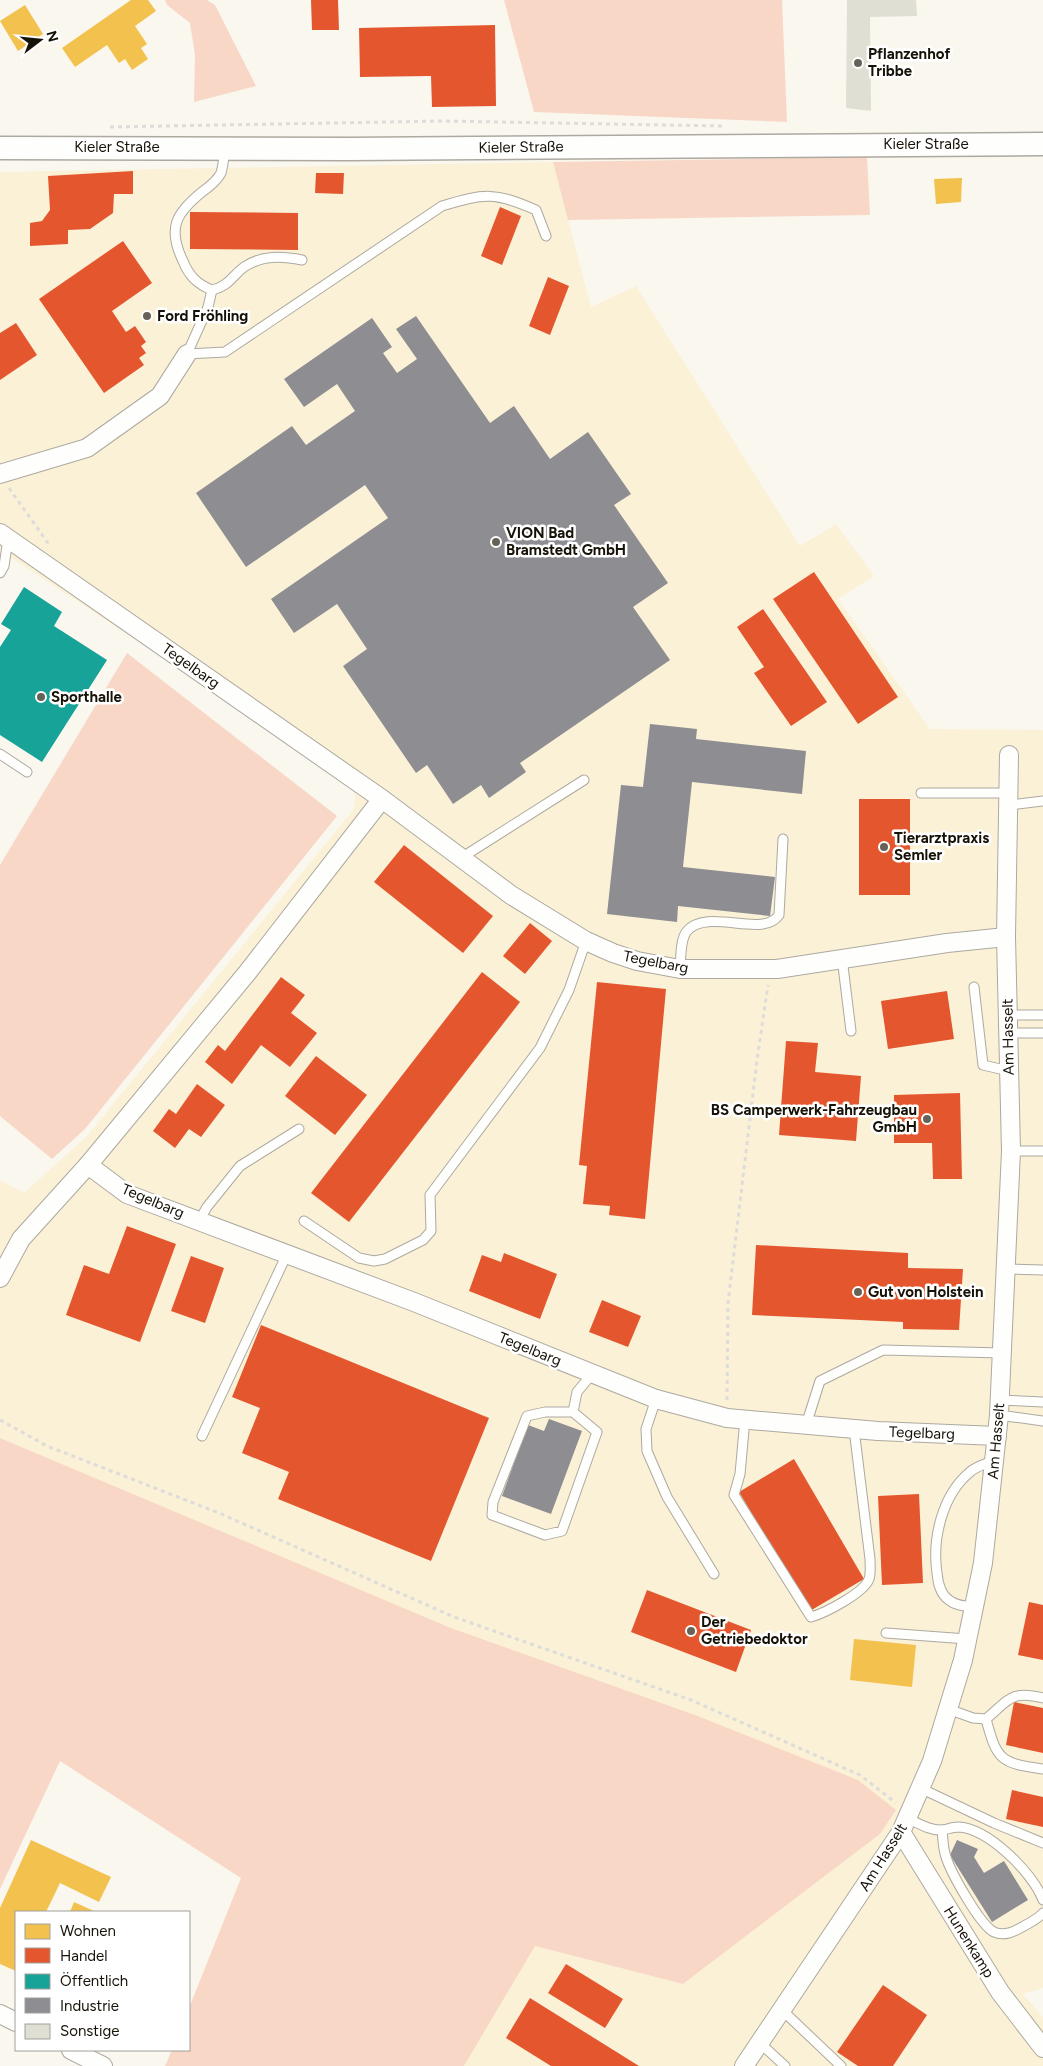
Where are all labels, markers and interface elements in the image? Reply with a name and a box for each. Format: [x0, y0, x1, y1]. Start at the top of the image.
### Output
north arrow [15, 15, 65, 65]
text: N [42, 29, 62, 44]
place label: Pflanzenhof Tribbe [868, 45, 950, 80]
marker: Pflanzenhof Tribbe [852, 57, 864, 69]
street label: Kieler Straße [883, 135, 969, 153]
street label: Kieler Straße [478, 137, 564, 157]
street label: Kieler Straße [74, 138, 160, 156]
place label: Ford Fröhling [157, 307, 248, 325]
marker: Ford Fröhling [141, 310, 153, 322]
place label: VION Bad Bramstedt GmbH [506, 524, 626, 559]
marker: VION Bad Bramstedt GmbH [490, 536, 502, 548]
street label: Tegelbarg [159, 640, 223, 692]
place label: Sporthalle [51, 688, 122, 706]
marker: Sporthalle [35, 691, 47, 703]
place label: Tierarztpraxis Semler [894, 829, 989, 864]
marker: Tierarztpraxis Semler [878, 841, 890, 853]
street label: Tegelbarg [622, 947, 690, 977]
street label: Am Hasselt [998, 998, 1018, 1075]
place label: BS Camperwerk-Fahrzeugbau GmbH [711, 1101, 917, 1136]
marker: BS Camperwerk-Fahrzeugbau GmbH [921, 1113, 933, 1125]
street label: Tegelbarg [119, 1180, 187, 1222]
place label: Gut von Holstein [868, 1283, 983, 1301]
marker: Gut von Holstein [852, 1286, 864, 1298]
street label: Tegelbarg [496, 1328, 564, 1370]
street label: Am Hasselt [984, 1402, 1008, 1480]
street label: Tegelbarg [889, 1423, 955, 1443]
place label: Der Getriebedoktor [701, 1613, 808, 1648]
marker: Der Getriebedoktor [685, 1625, 697, 1637]
street label: Am Hasselt [855, 1819, 911, 1894]
street label: Hunenkamp [940, 1903, 998, 1981]
legend [15, 1911, 190, 2051]
text: Wohnen [60, 1922, 116, 1940]
text: Handel [60, 1947, 108, 1965]
text: Öffentlich [60, 1972, 128, 1990]
text: Industrie [60, 1997, 119, 2015]
text: Sonstige [60, 2022, 119, 2040]

